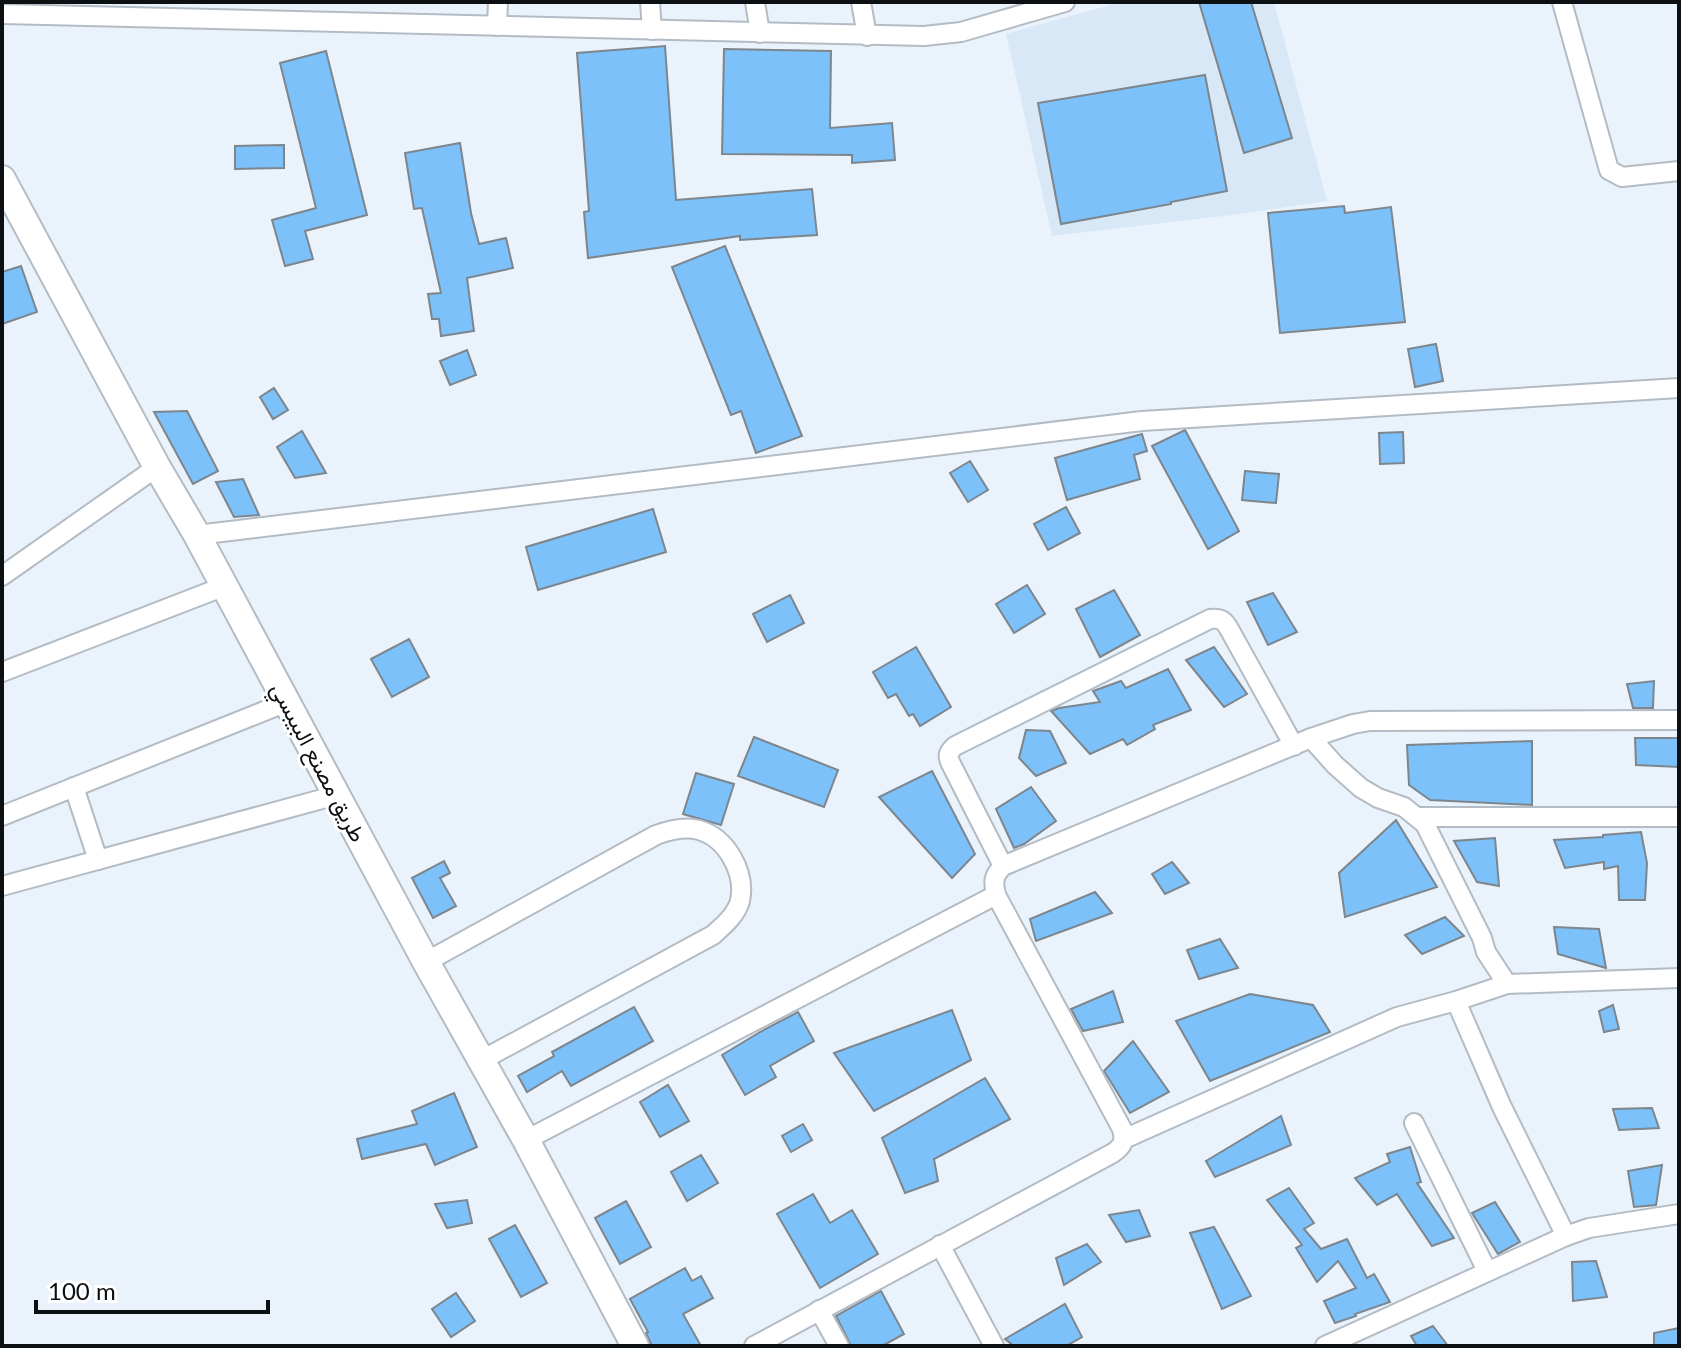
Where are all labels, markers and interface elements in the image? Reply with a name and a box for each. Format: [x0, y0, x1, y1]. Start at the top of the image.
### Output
street label: طريق مصنع البيبسي [260, 678, 372, 849]
scale bar [36, 1264, 268, 1314]
text: 100 m [48, 1276, 116, 1305]

